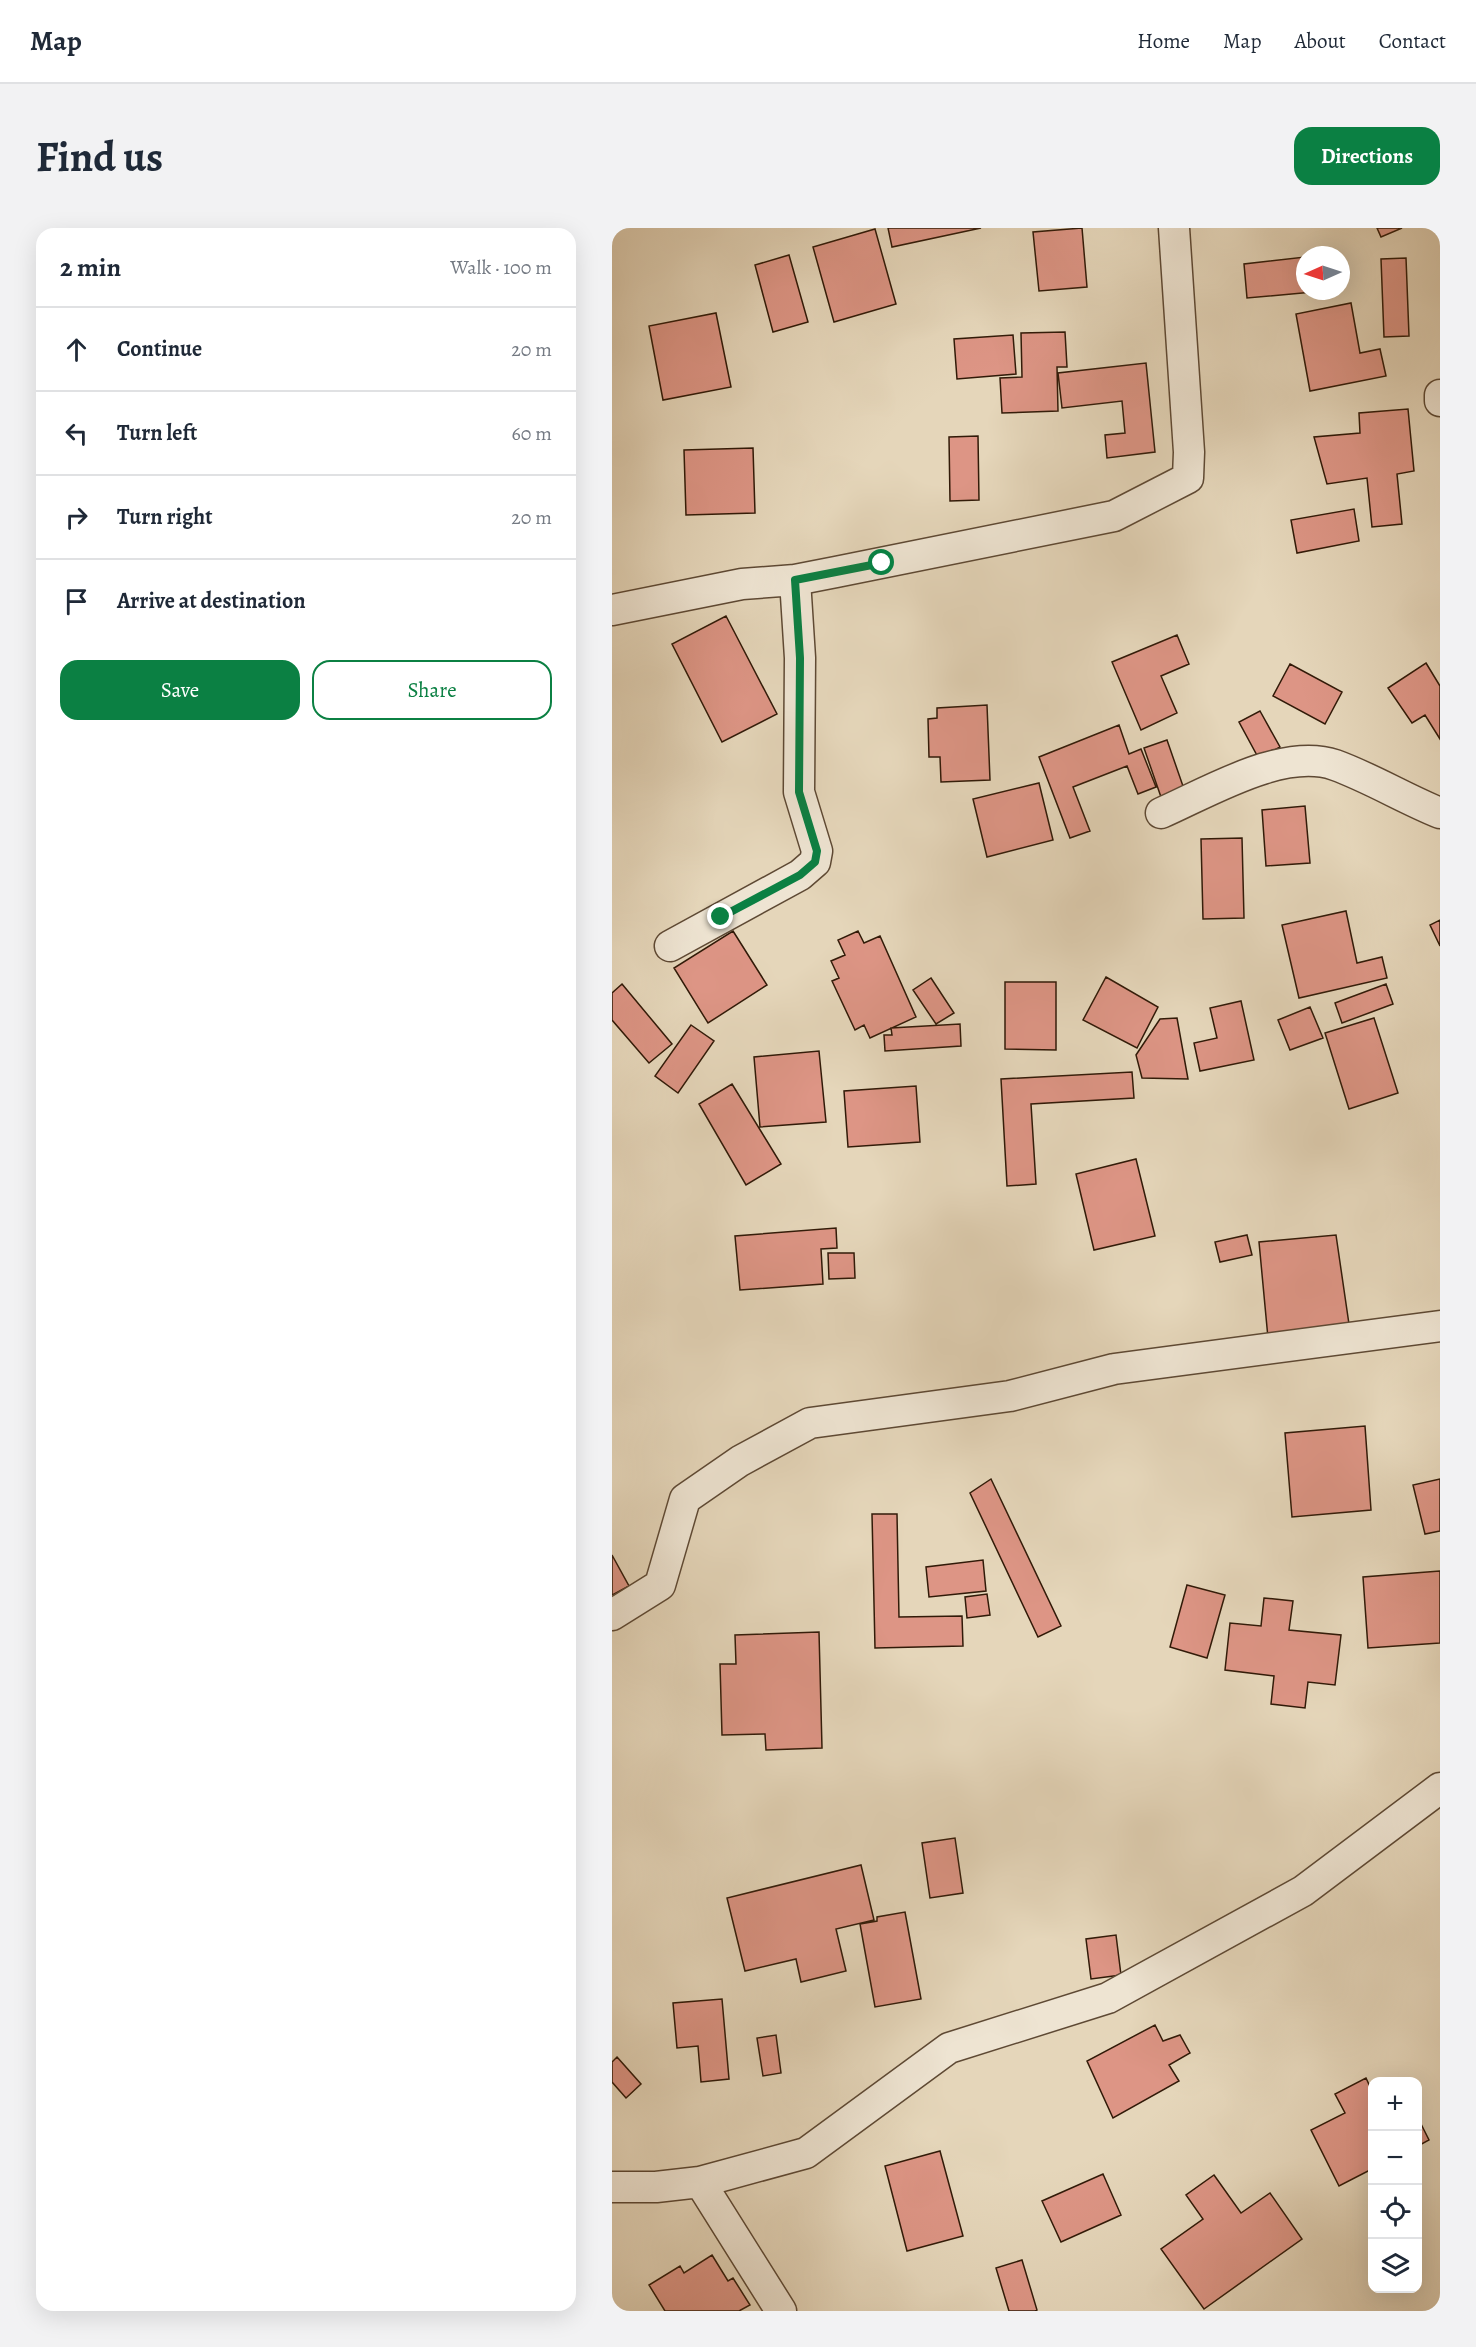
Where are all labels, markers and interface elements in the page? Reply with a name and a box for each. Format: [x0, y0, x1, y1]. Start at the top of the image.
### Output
text: Map [30, 22, 82, 60]
text: Home [1137, 27, 1190, 55]
text: Map [1223, 27, 1261, 55]
text: About [1294, 27, 1346, 55]
text: Contact [1379, 27, 1446, 55]
button: Directions [1294, 127, 1440, 185]
text: Find us [36, 128, 163, 185]
north arrow [1296, 246, 1350, 300]
text: 2 min [60, 250, 121, 285]
text: Walk · 100 m [450, 254, 552, 281]
icon: ahead [60, 333, 93, 366]
text: Continue [117, 334, 202, 364]
text: 20 m [511, 336, 552, 363]
icon: left [60, 417, 93, 450]
text: Turn left [117, 418, 197, 448]
text: 60 m [512, 420, 552, 447]
icon: right [60, 501, 93, 534]
text: Turn right [117, 502, 213, 532]
text: 20 m [511, 504, 552, 531]
route start [868, 549, 894, 575]
icon: arrive [60, 585, 93, 618]
text: Arrive at destination [117, 586, 306, 616]
button: Save [60, 660, 300, 720]
button: Share [312, 660, 552, 720]
route end [707, 903, 733, 929]
map controls [1368, 2077, 1422, 2293]
button: + [1368, 2077, 1422, 2131]
button: − [1368, 2131, 1422, 2185]
button: locate [1368, 2185, 1422, 2239]
button: layers [1368, 2239, 1422, 2293]

